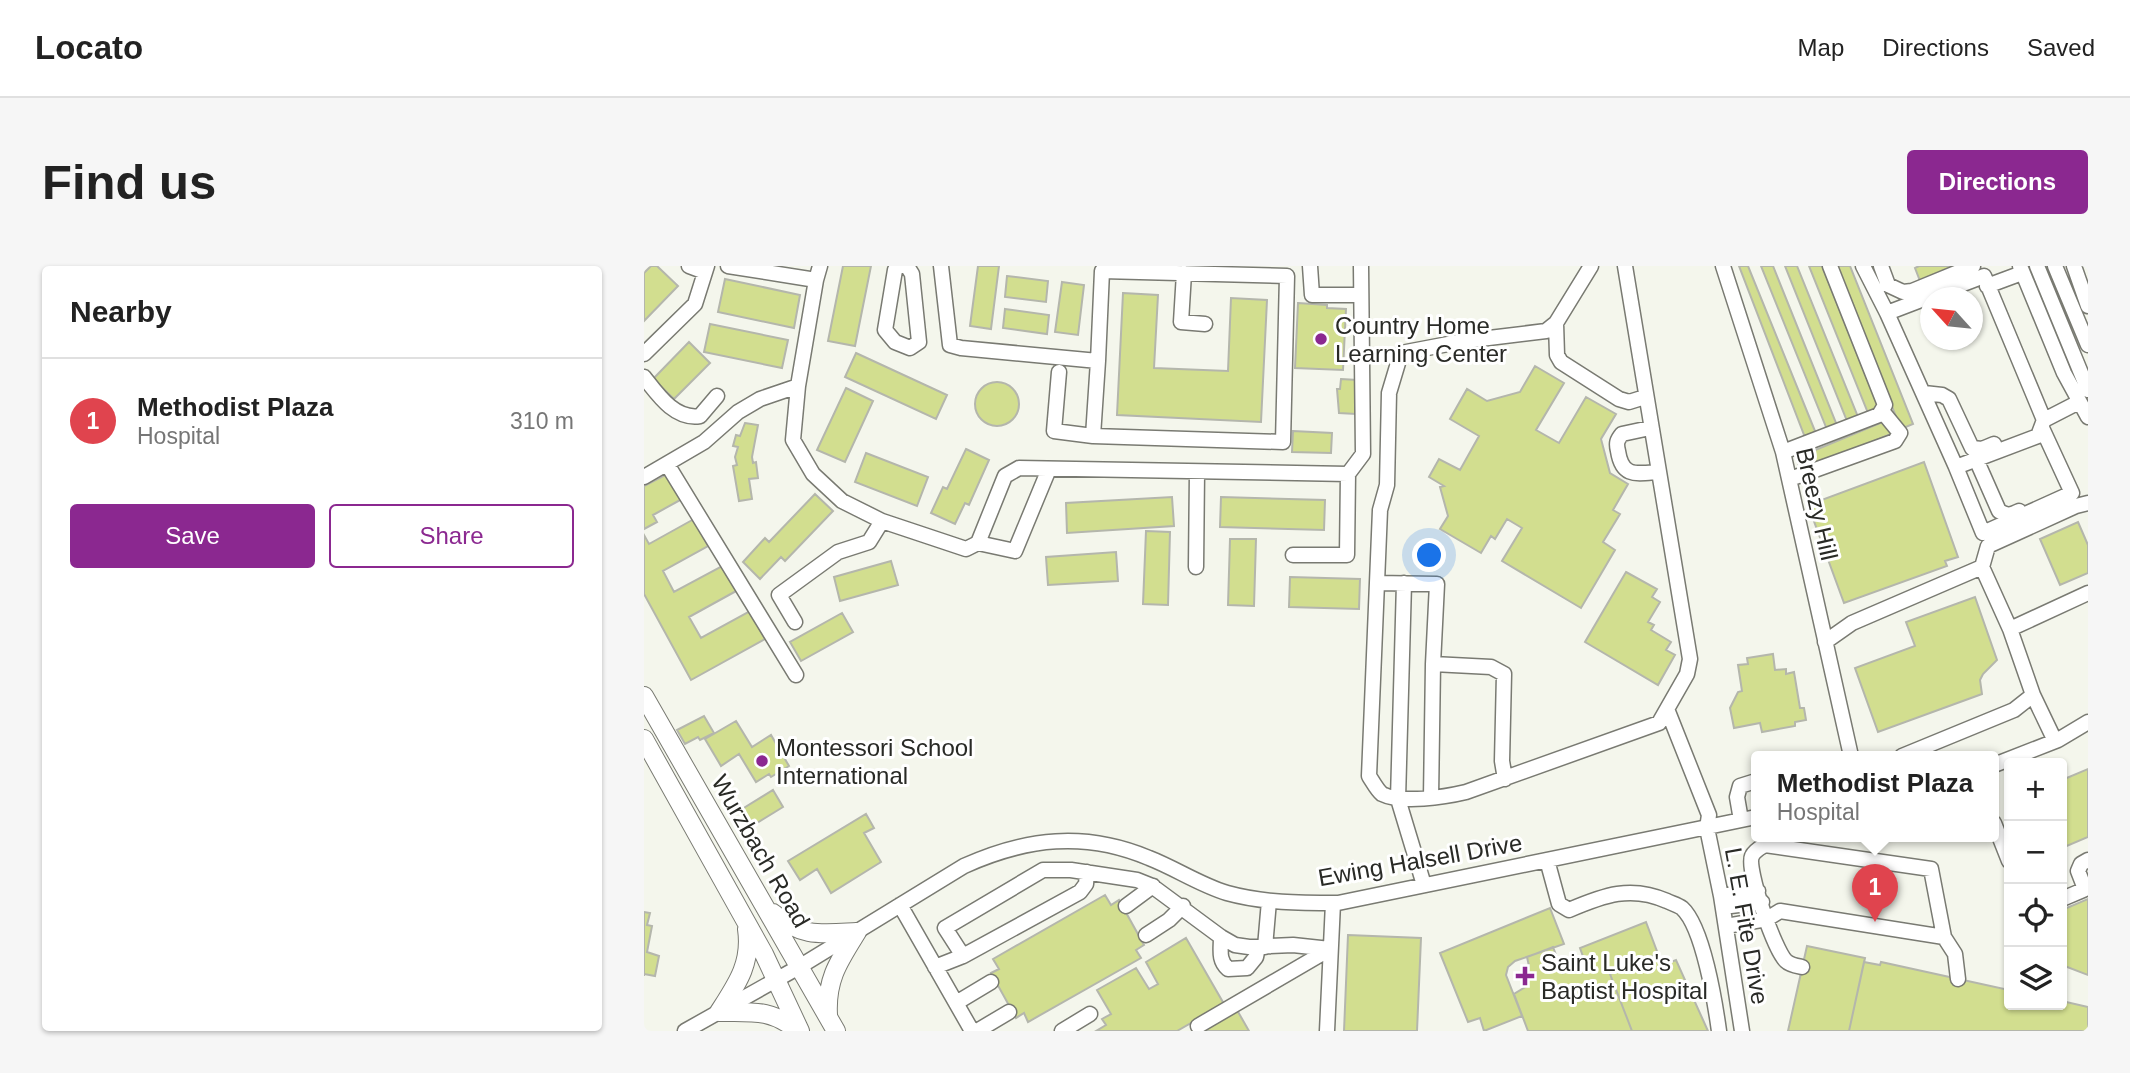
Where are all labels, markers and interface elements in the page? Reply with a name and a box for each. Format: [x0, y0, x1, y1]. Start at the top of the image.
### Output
text: Locato [35, 29, 143, 66]
text: Map [1798, 34, 1844, 61]
text: Directions [1882, 34, 1989, 61]
text: Saved [2027, 34, 2095, 61]
button: Directions [1907, 150, 2088, 214]
text: Find us [42, 155, 216, 209]
north arrow [1920, 287, 1983, 350]
text: Nearby [70, 295, 172, 328]
place label: Country Home Learning Center [1335, 312, 1507, 367]
marker: Country Home Learning Center [1313, 331, 1329, 347]
text: Methodist Plaza [137, 392, 333, 422]
text: 1 [87, 408, 99, 434]
text: 310 m [510, 408, 574, 434]
text: Hospital [137, 423, 220, 449]
street label: Breezy Hill [1791, 445, 1843, 563]
button: Save [70, 504, 315, 568]
button: Share [329, 504, 574, 568]
your location [1412, 538, 1446, 572]
place label: Montessori School International [776, 734, 973, 789]
popup [1751, 751, 1999, 842]
marker: Montessori School International [754, 753, 770, 769]
map controls [2004, 758, 2067, 1010]
button: + [2004, 758, 2067, 821]
text: Methodist Plaza [1777, 768, 1973, 798]
street label: Wurzbach Road [706, 770, 816, 932]
text: Hospital [1777, 799, 1860, 825]
button: − [2004, 821, 2067, 884]
street label: Ewing Halsell Drive [1316, 829, 1524, 891]
street label: L. E. Fite Drive [1720, 846, 1774, 1006]
pin: 1 [1852, 864, 1898, 922]
button: locate [2004, 884, 2067, 947]
button: layers [2004, 947, 2067, 1010]
place label: Saint Luke's Baptist Hospital [1541, 949, 1708, 1004]
marker: Saint Luke's Baptist Hospital [1515, 966, 1535, 986]

